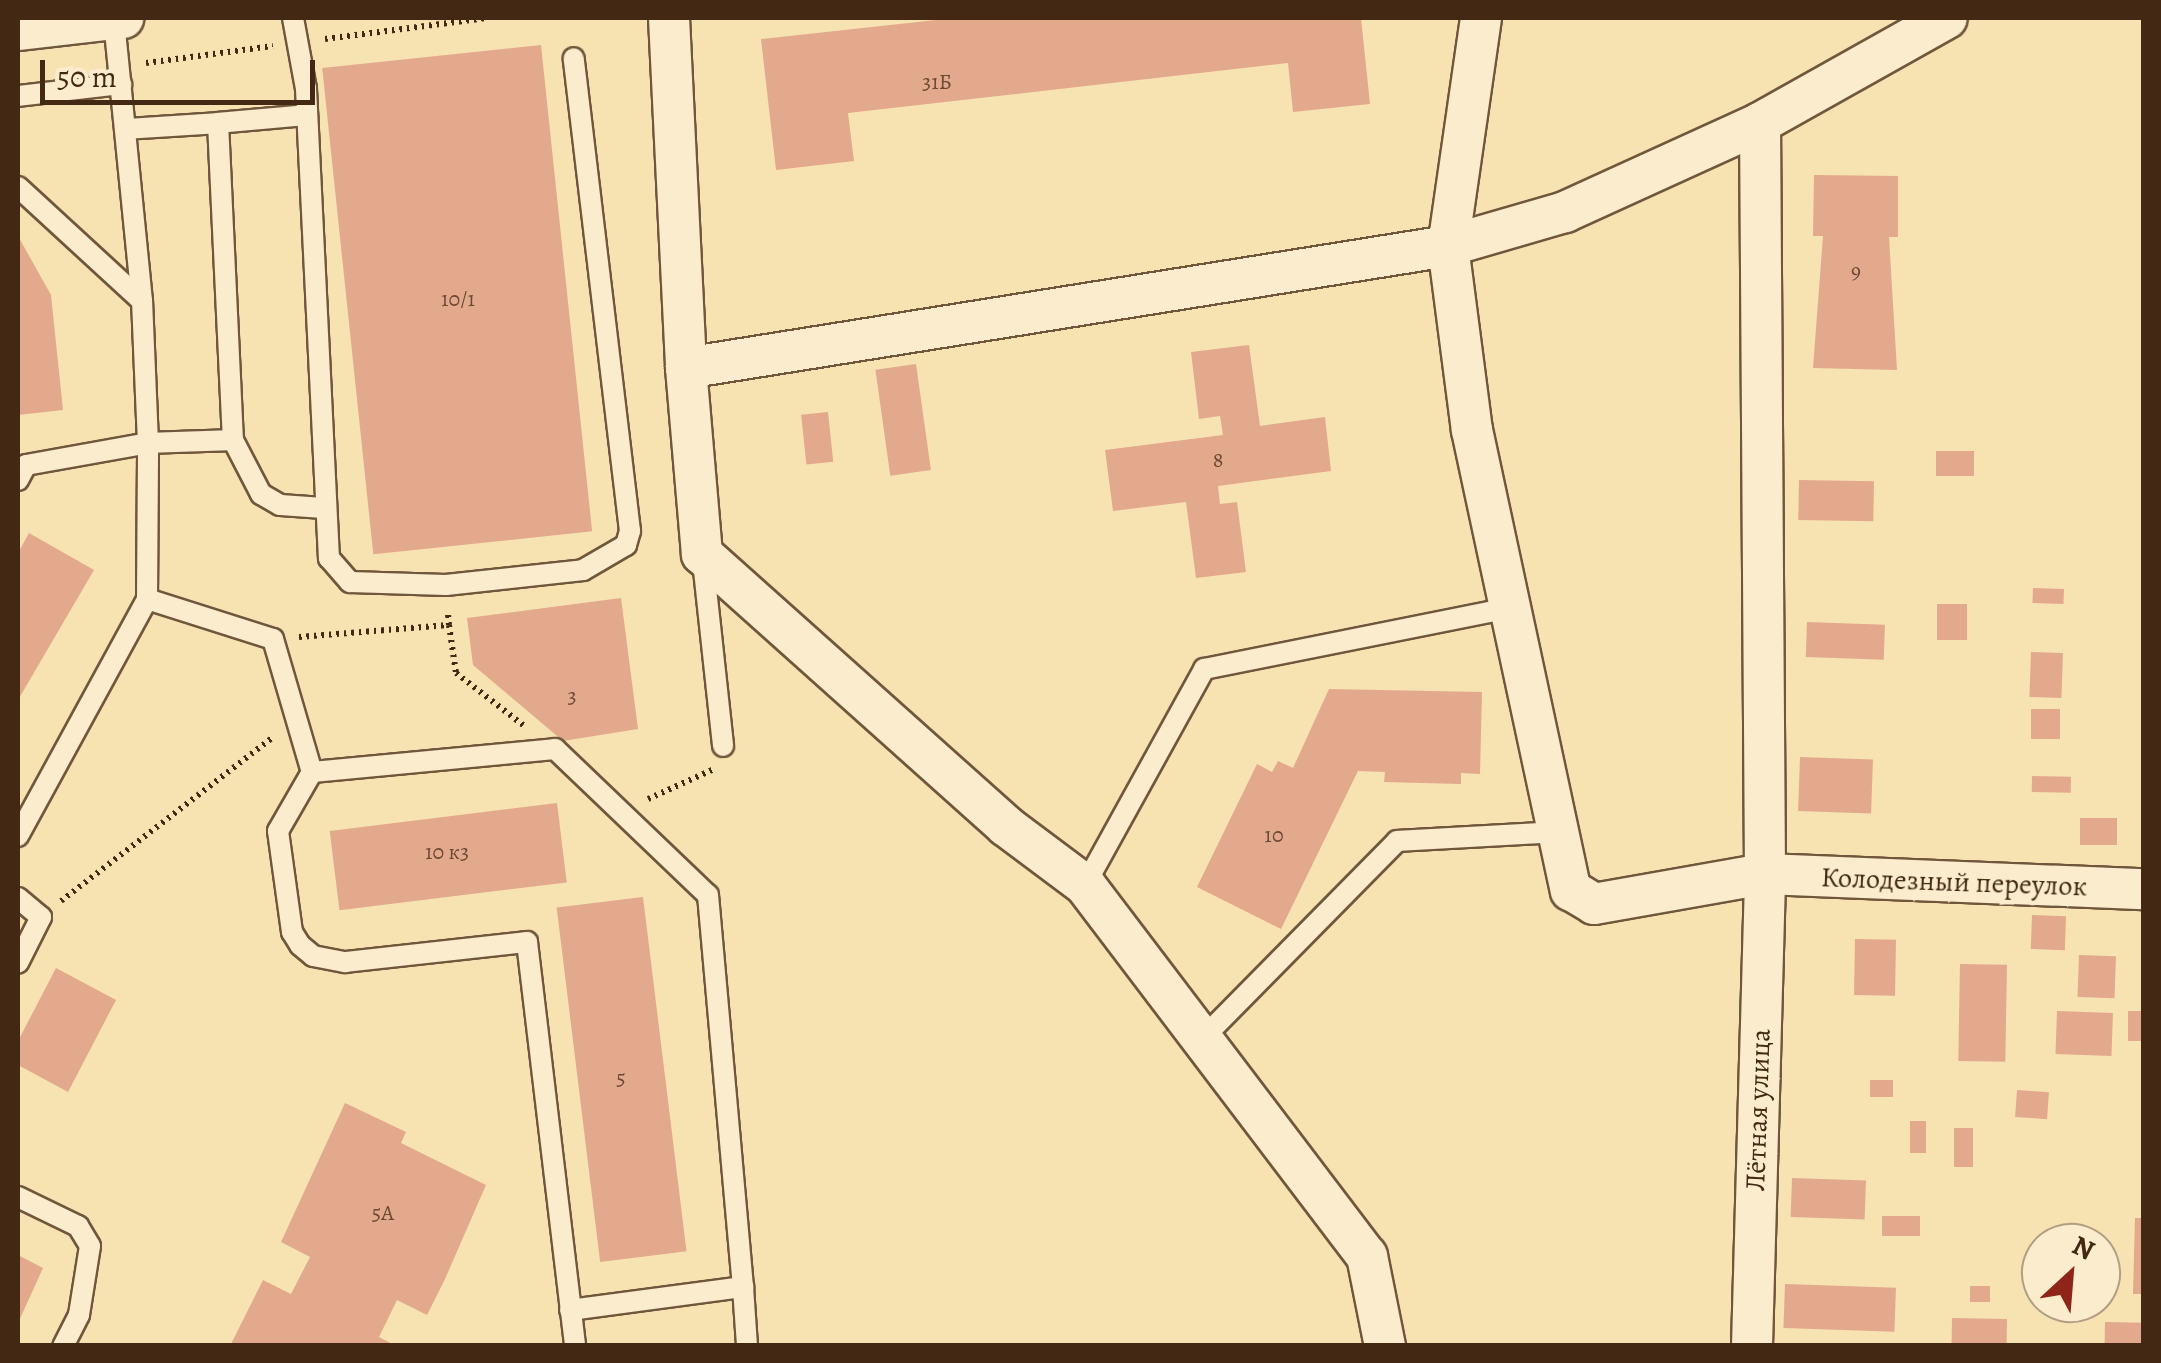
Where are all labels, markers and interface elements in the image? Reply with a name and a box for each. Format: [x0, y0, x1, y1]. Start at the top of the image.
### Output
scale bar [45, 40, 320, 102]
text: 50 m [57, 57, 117, 97]
house number: 31Б [922, 70, 952, 96]
house number: 9 [1851, 259, 1861, 285]
house number: 10/1 [441, 287, 475, 313]
house number: 8 [1213, 448, 1223, 474]
house number: 3 [567, 684, 577, 710]
house number: 10 [1264, 823, 1284, 849]
house number: 10 к3 [425, 840, 469, 866]
street label: Колодезный переулок [1820, 861, 2088, 903]
street label: Лётная улица [1738, 1028, 1778, 1192]
house number: 5 [616, 1066, 626, 1092]
house number: 5А [372, 1201, 394, 1227]
north arrow [2021, 1223, 2121, 1323]
text: N [2066, 1226, 2101, 1269]

